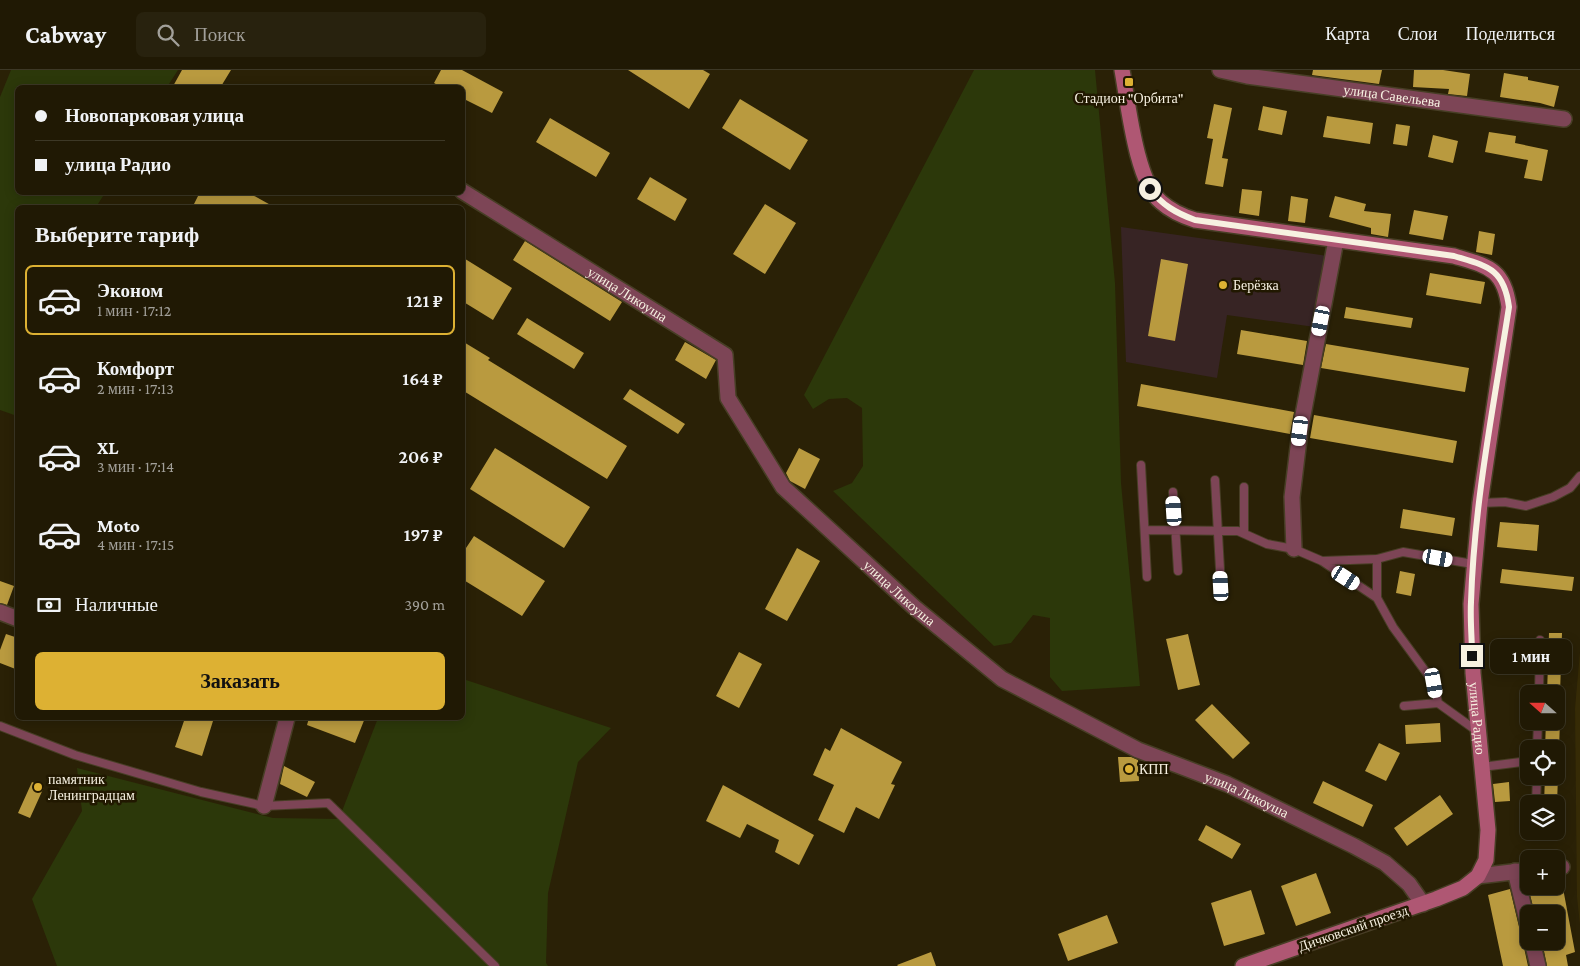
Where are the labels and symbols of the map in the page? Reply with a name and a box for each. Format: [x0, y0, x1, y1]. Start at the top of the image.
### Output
marker: Стадион "Орбита" [1123, 76, 1135, 88]
street label: улица Савельева [1342, 81, 1442, 110]
place label: Стадион "Орбита" [1074, 90, 1184, 106]
route start [1139, 178, 1161, 200]
street label: улица Ликоуша [585, 263, 671, 325]
place label: Берёзка [1233, 277, 1280, 293]
marker: Берёзка [1217, 279, 1229, 291]
car [1310, 305, 1331, 337]
car [1290, 415, 1309, 447]
car [1165, 496, 1182, 526]
car [1421, 548, 1454, 568]
street label: улица Ликоуша [860, 557, 939, 630]
car [1329, 564, 1362, 592]
car [1212, 571, 1229, 601]
callout: 1 мин [1490, 638, 1572, 674]
route end [1461, 645, 1483, 667]
car [1424, 667, 1443, 699]
street label: улица Радио [1466, 681, 1489, 755]
north arrow [1520, 685, 1565, 730]
place label: КПП [1139, 761, 1169, 777]
marker: КПП [1123, 763, 1135, 775]
street label: улица Ликоуша [1203, 768, 1292, 821]
place label: памятник Ленинградцам [48, 771, 135, 803]
marker: памятник Ленинградцам [32, 781, 44, 793]
street label: Дичковский проезд [1296, 902, 1410, 954]

